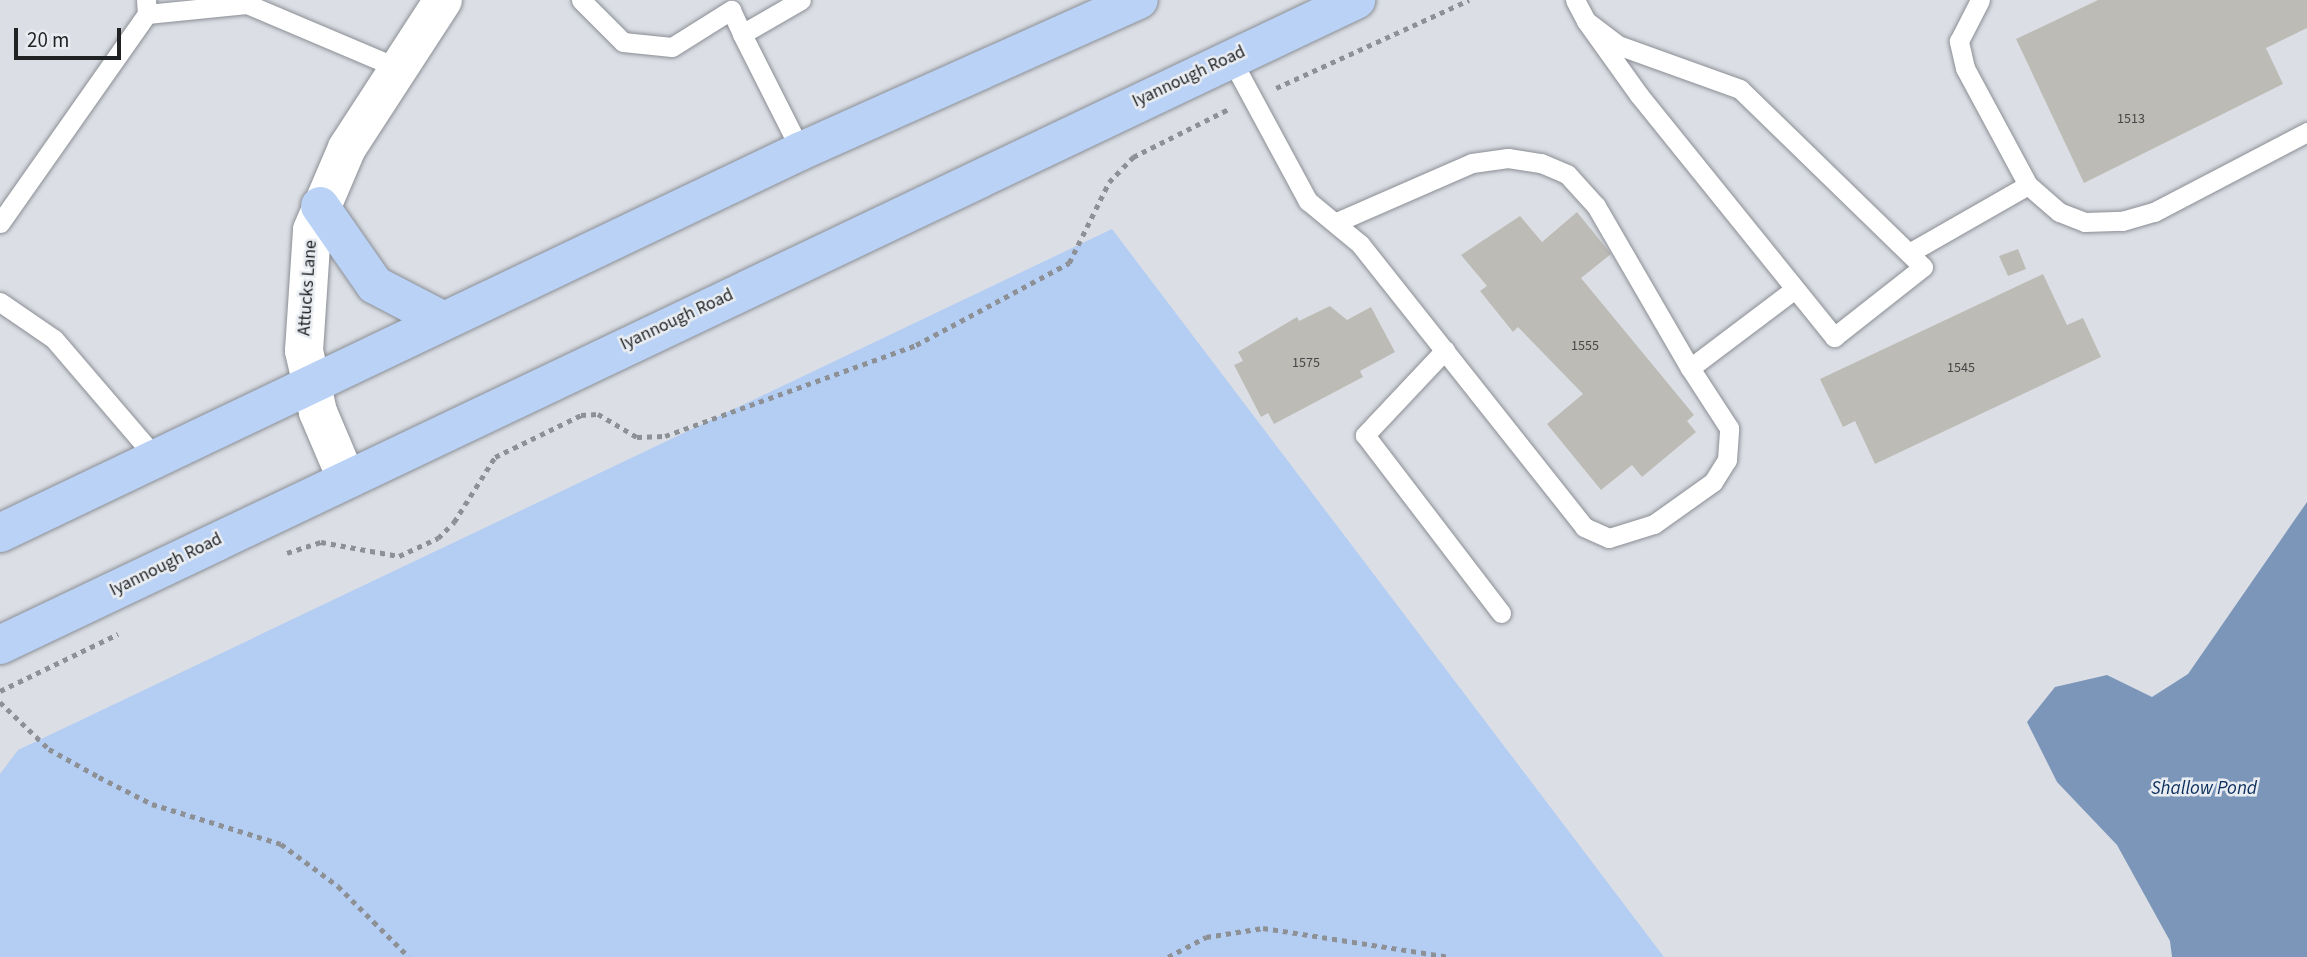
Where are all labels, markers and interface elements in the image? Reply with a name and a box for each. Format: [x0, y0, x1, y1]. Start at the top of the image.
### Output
scale bar [18, 14, 124, 58]
text: 20 m [27, 25, 69, 55]
street label: Iyannough Road [1129, 41, 1249, 113]
house number: 1513 [2117, 111, 2145, 127]
street label: Attucks Lane [294, 239, 322, 337]
street label: Iyannough Road [617, 284, 737, 356]
house number: 1555 [1571, 338, 1599, 354]
house number: 1575 [1292, 355, 1320, 371]
house number: 1545 [1947, 360, 1975, 376]
street label: Iyannough Road [106, 529, 226, 601]
water label: Shallow Pond [2151, 778, 2257, 800]

